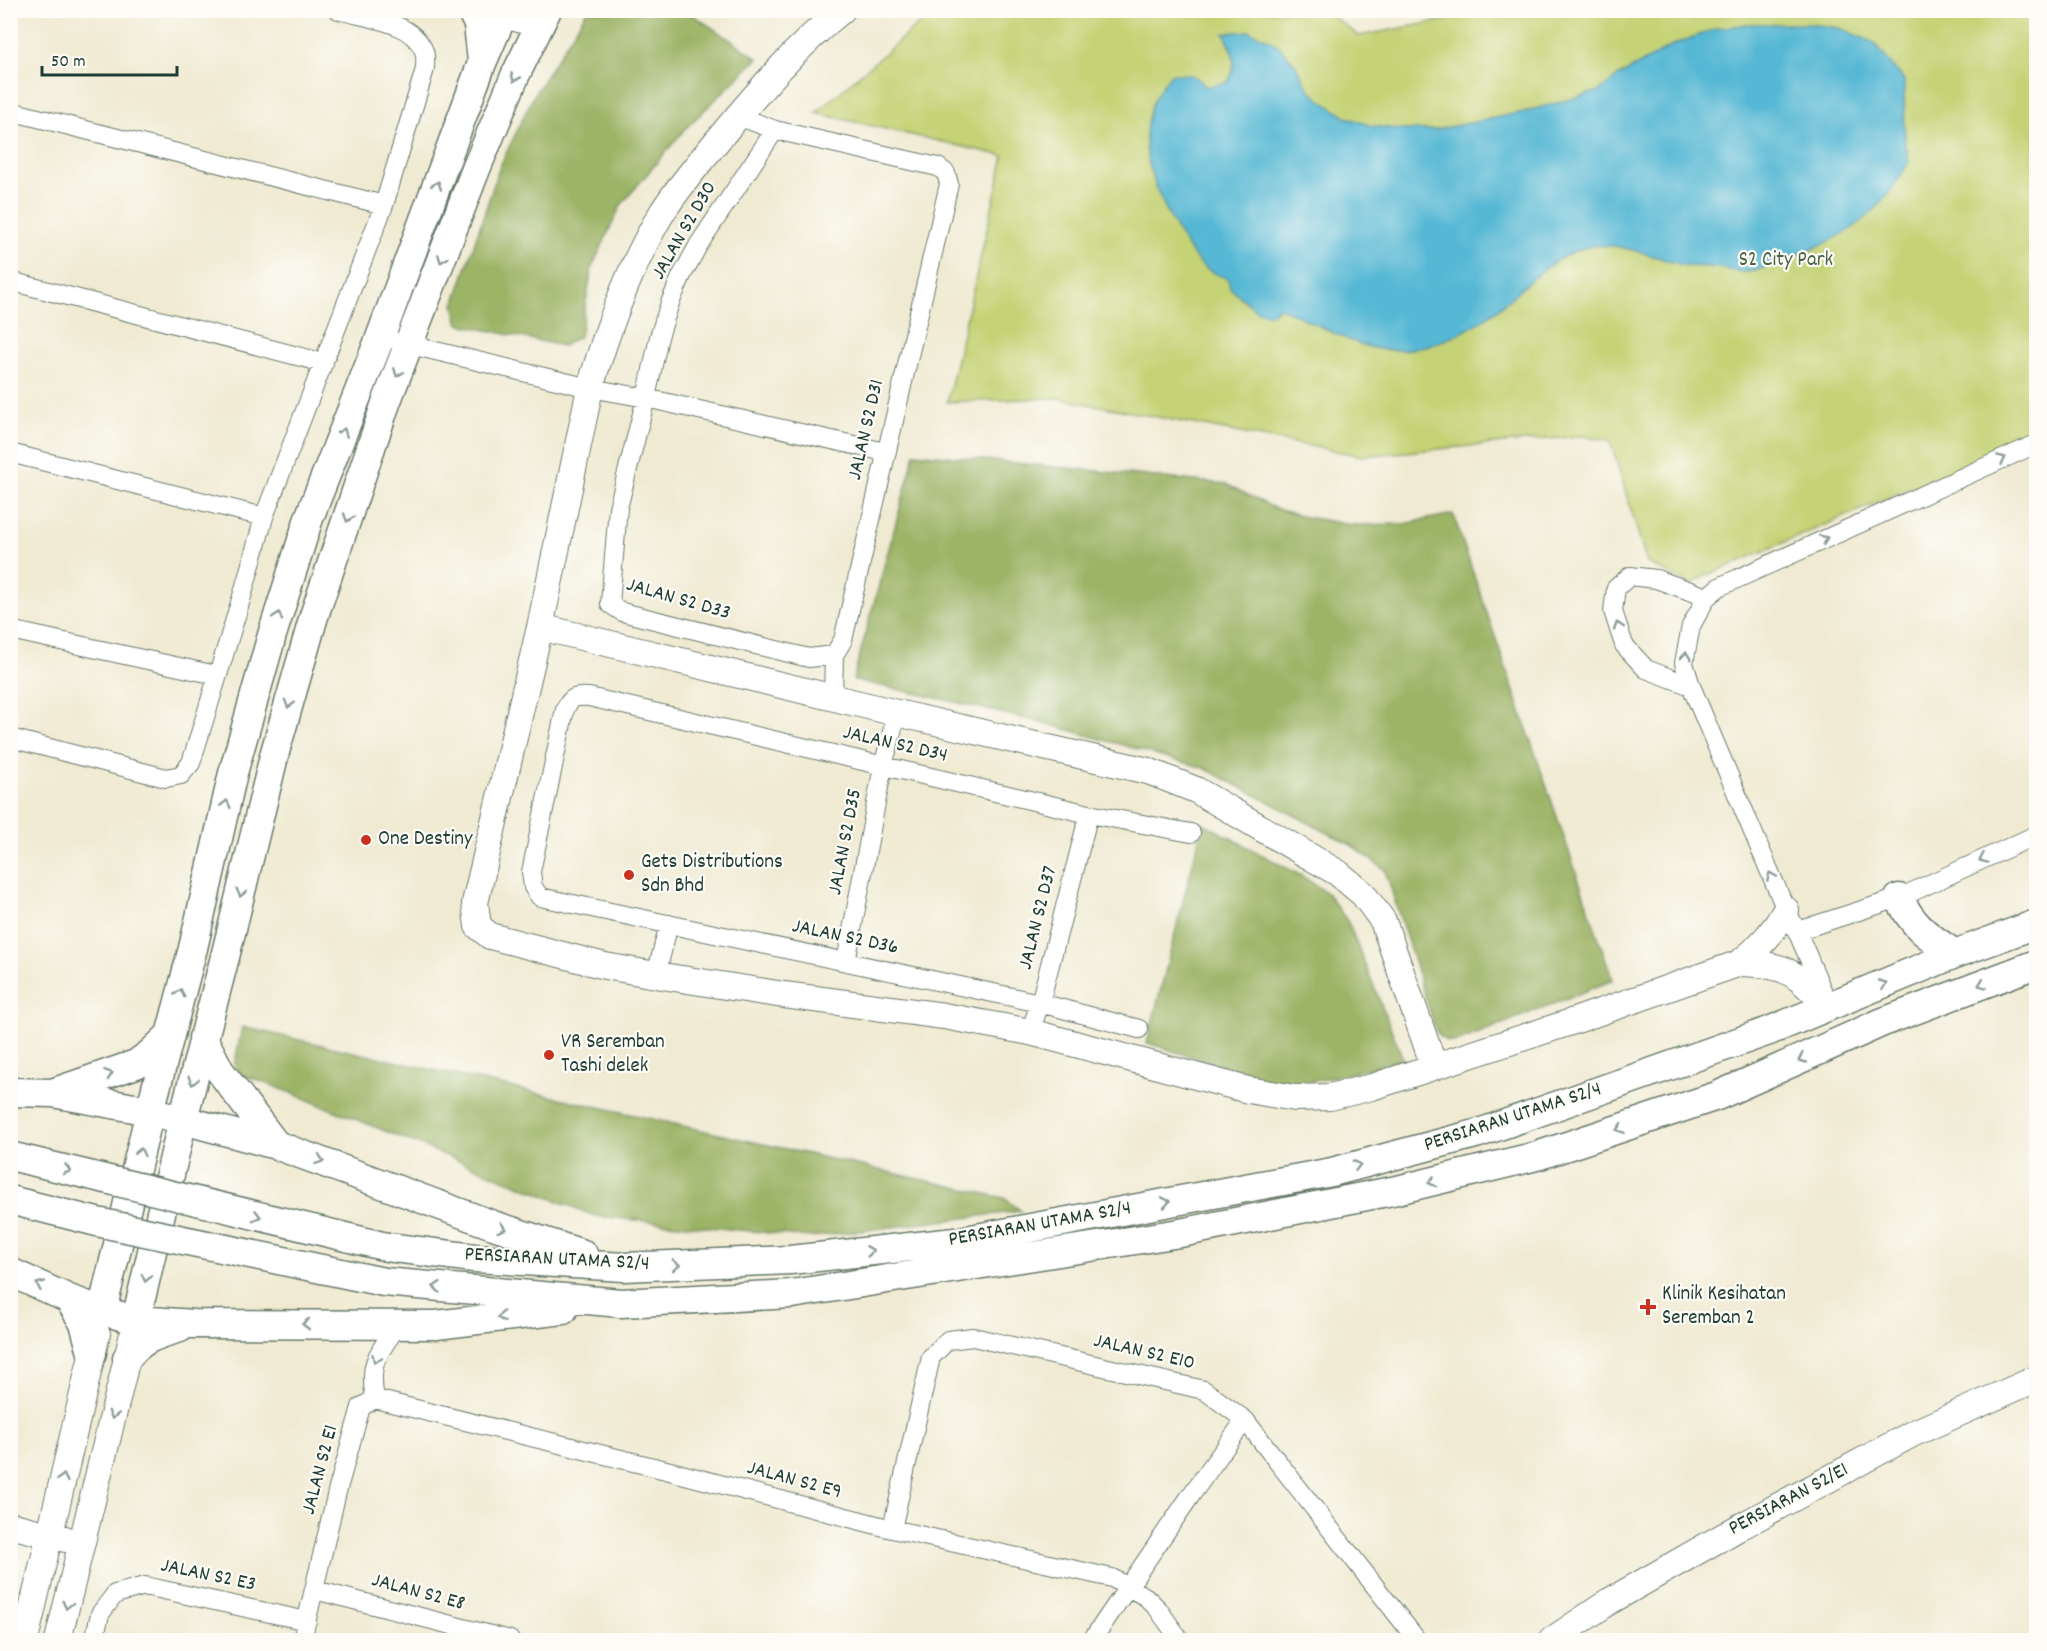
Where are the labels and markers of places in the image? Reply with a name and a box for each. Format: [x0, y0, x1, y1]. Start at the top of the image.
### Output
place label: One Destiny [378, 825, 473, 855]
marker: One Destiny [359, 833, 373, 847]
place label: Gets Distributions Sdn Bhd [641, 848, 783, 902]
marker: Gets Distributions Sdn Bhd [622, 868, 636, 882]
place label: VR Seremban Tashi delek [561, 1028, 665, 1082]
marker: VR Seremban Tashi delek [542, 1048, 556, 1062]
place label: Klinik Kesihatan Seremban 2 [1662, 1280, 1786, 1334]
marker: Klinik Kesihatan Seremban 2 [1639, 1298, 1657, 1316]

